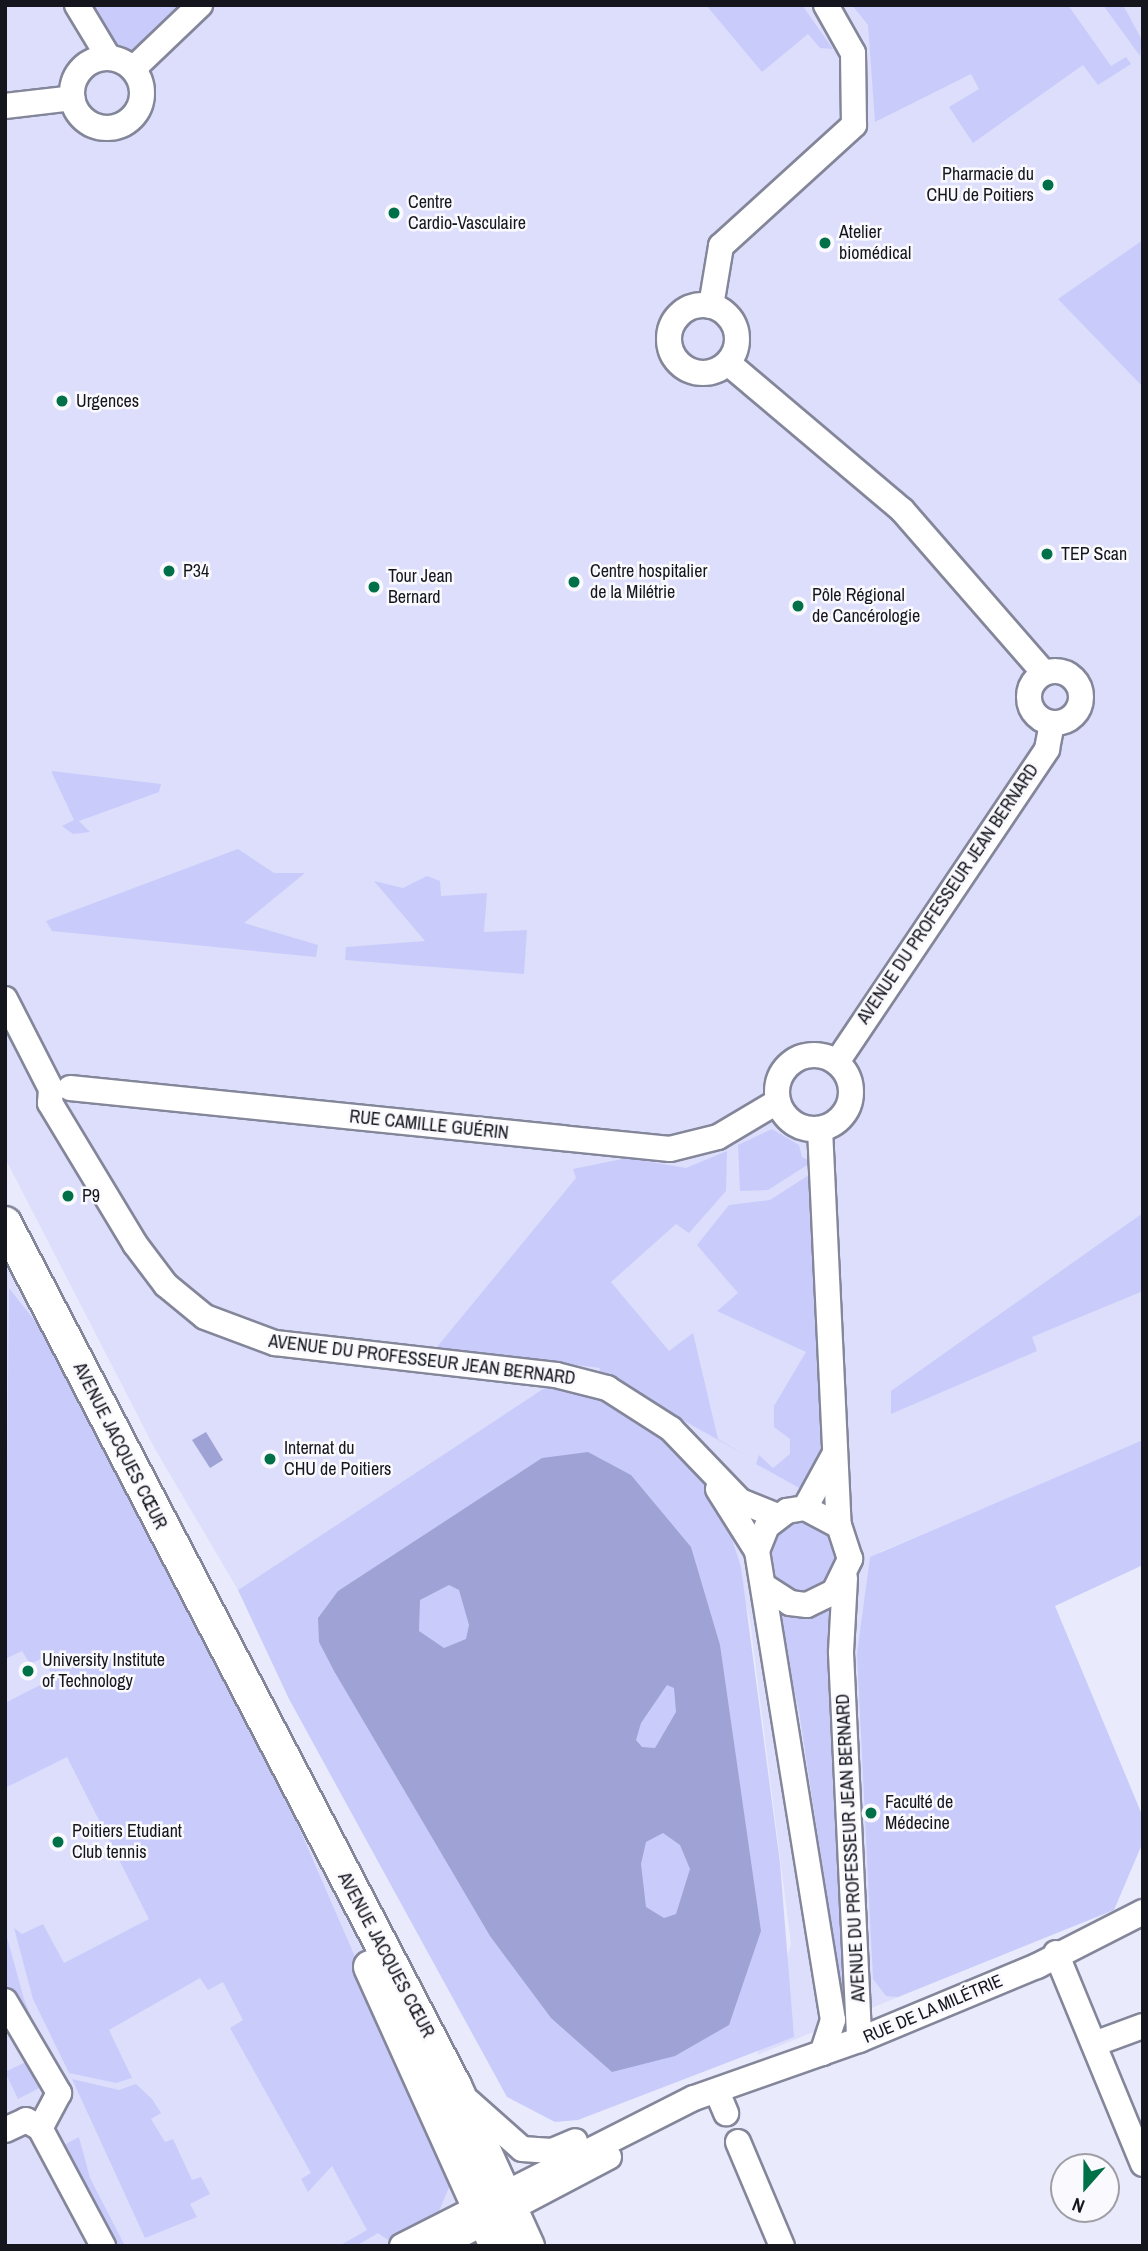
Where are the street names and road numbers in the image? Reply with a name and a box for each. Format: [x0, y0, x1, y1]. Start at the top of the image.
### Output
street label: AVENUE DU PROFESSEUR JEAN BERNARD [853, 760, 1043, 1028]
street label: RUE CAMILLE GUÉRIN [348, 1106, 510, 1144]
street label: AVENUE DU PROFESSEUR JEAN BERNARD [267, 1330, 577, 1390]
street label: AVENUE JACQUES CŒUR [69, 1359, 171, 1533]
street label: AVENUE DU PROFESSEUR JEAN BERNARD [832, 1693, 870, 2003]
street label: AVENUE JACQUES CŒUR [333, 1869, 439, 2041]
street label: RUE DE LA MILÉTRIE [860, 1970, 1006, 2048]

